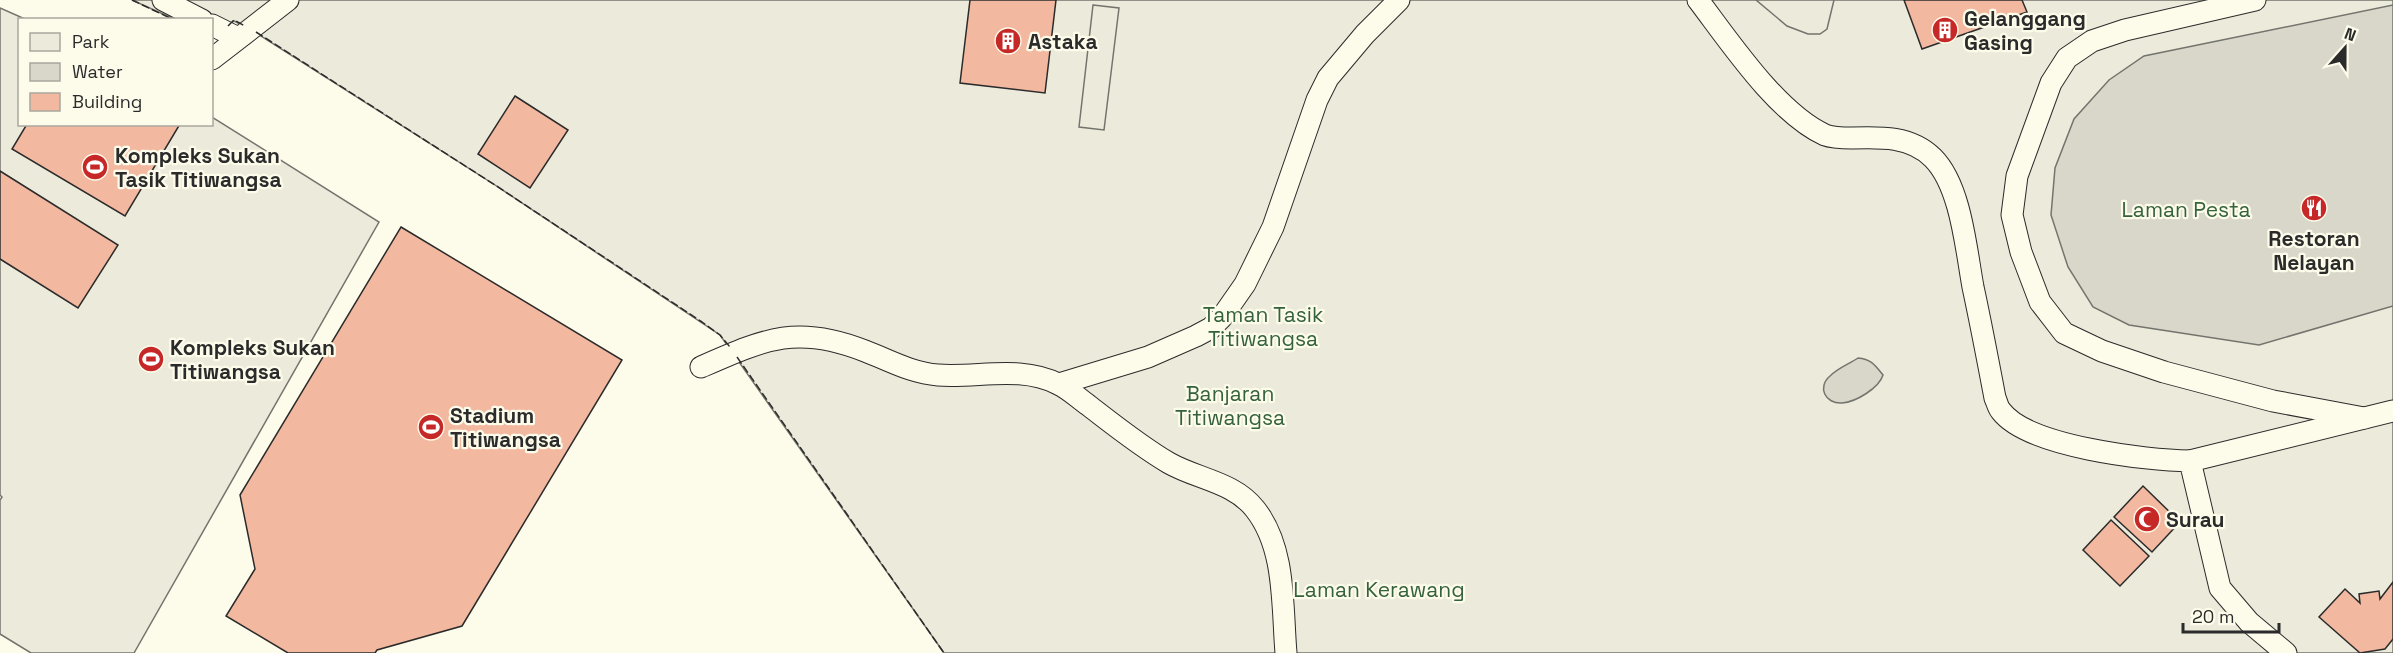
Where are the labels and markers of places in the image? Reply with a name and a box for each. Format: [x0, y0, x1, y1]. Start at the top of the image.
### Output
place label: Gelanggang Gasing [1964, 5, 2086, 56]
building icon: Gelanggang Gasing [1930, 15, 1960, 45]
building icon: Astaka [993, 26, 1023, 56]
place label: Astaka [1028, 28, 1098, 55]
place label: Kompleks Sukan Tasik Titiwangsa [115, 142, 282, 193]
sports icon: Kompleks Sukan Tasik Titiwangsa [80, 152, 110, 182]
restaurant icon: Restoran Nelayan [2299, 193, 2329, 223]
place label: Restoran Nelayan [2268, 225, 2360, 276]
place label: Kompleks Sukan Titiwangsa [170, 334, 335, 385]
sports icon: Kompleks Sukan Titiwangsa [136, 344, 166, 374]
place label: Stadium Titiwangsa [450, 402, 561, 453]
sports icon: Stadium Titiwangsa [416, 412, 446, 442]
mosque icon: Surau [2132, 504, 2162, 534]
place label: Surau [2166, 506, 2225, 533]

